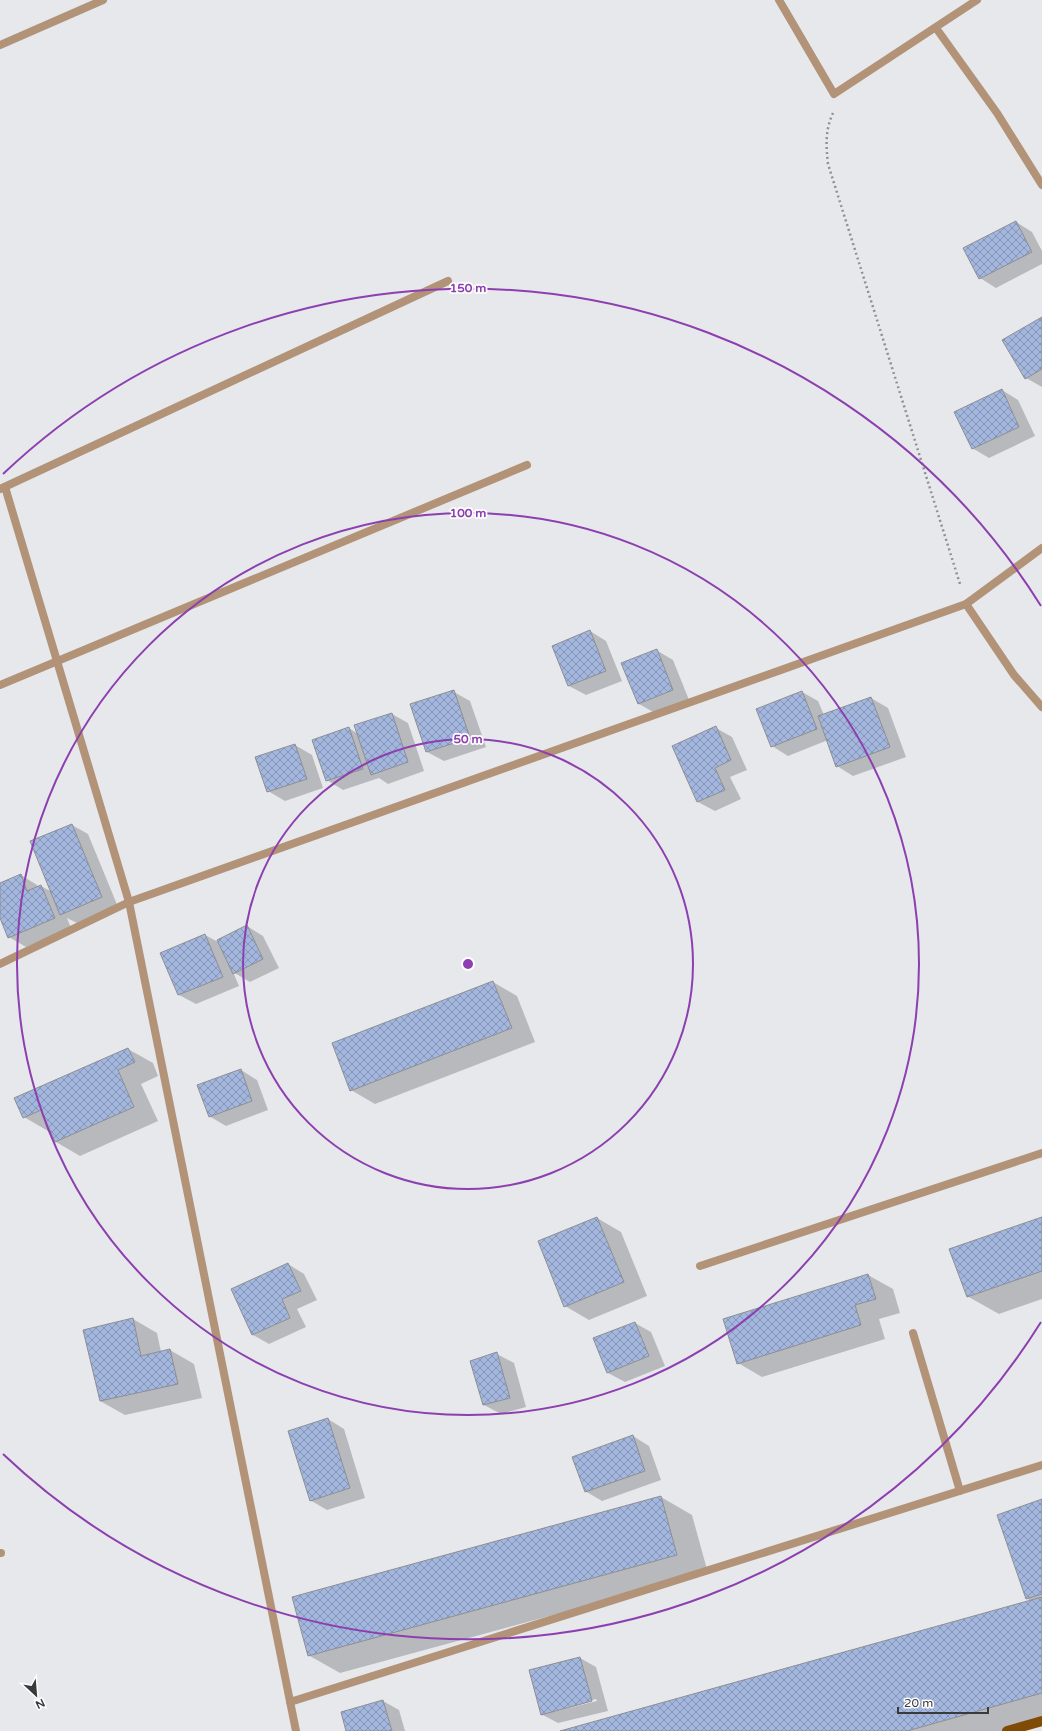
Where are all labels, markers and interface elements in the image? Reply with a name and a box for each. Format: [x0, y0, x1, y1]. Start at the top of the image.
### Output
text: 150 m [450, 281, 486, 295]
text: 100 m [450, 506, 486, 520]
text: 50 m [453, 732, 483, 746]
centre of rings [461, 957, 475, 971]
north arrow [16, 1675, 56, 1715]
scale bar [898, 1689, 988, 1715]
text: N [33, 1696, 47, 1711]
text: 20 m [904, 1696, 933, 1710]

